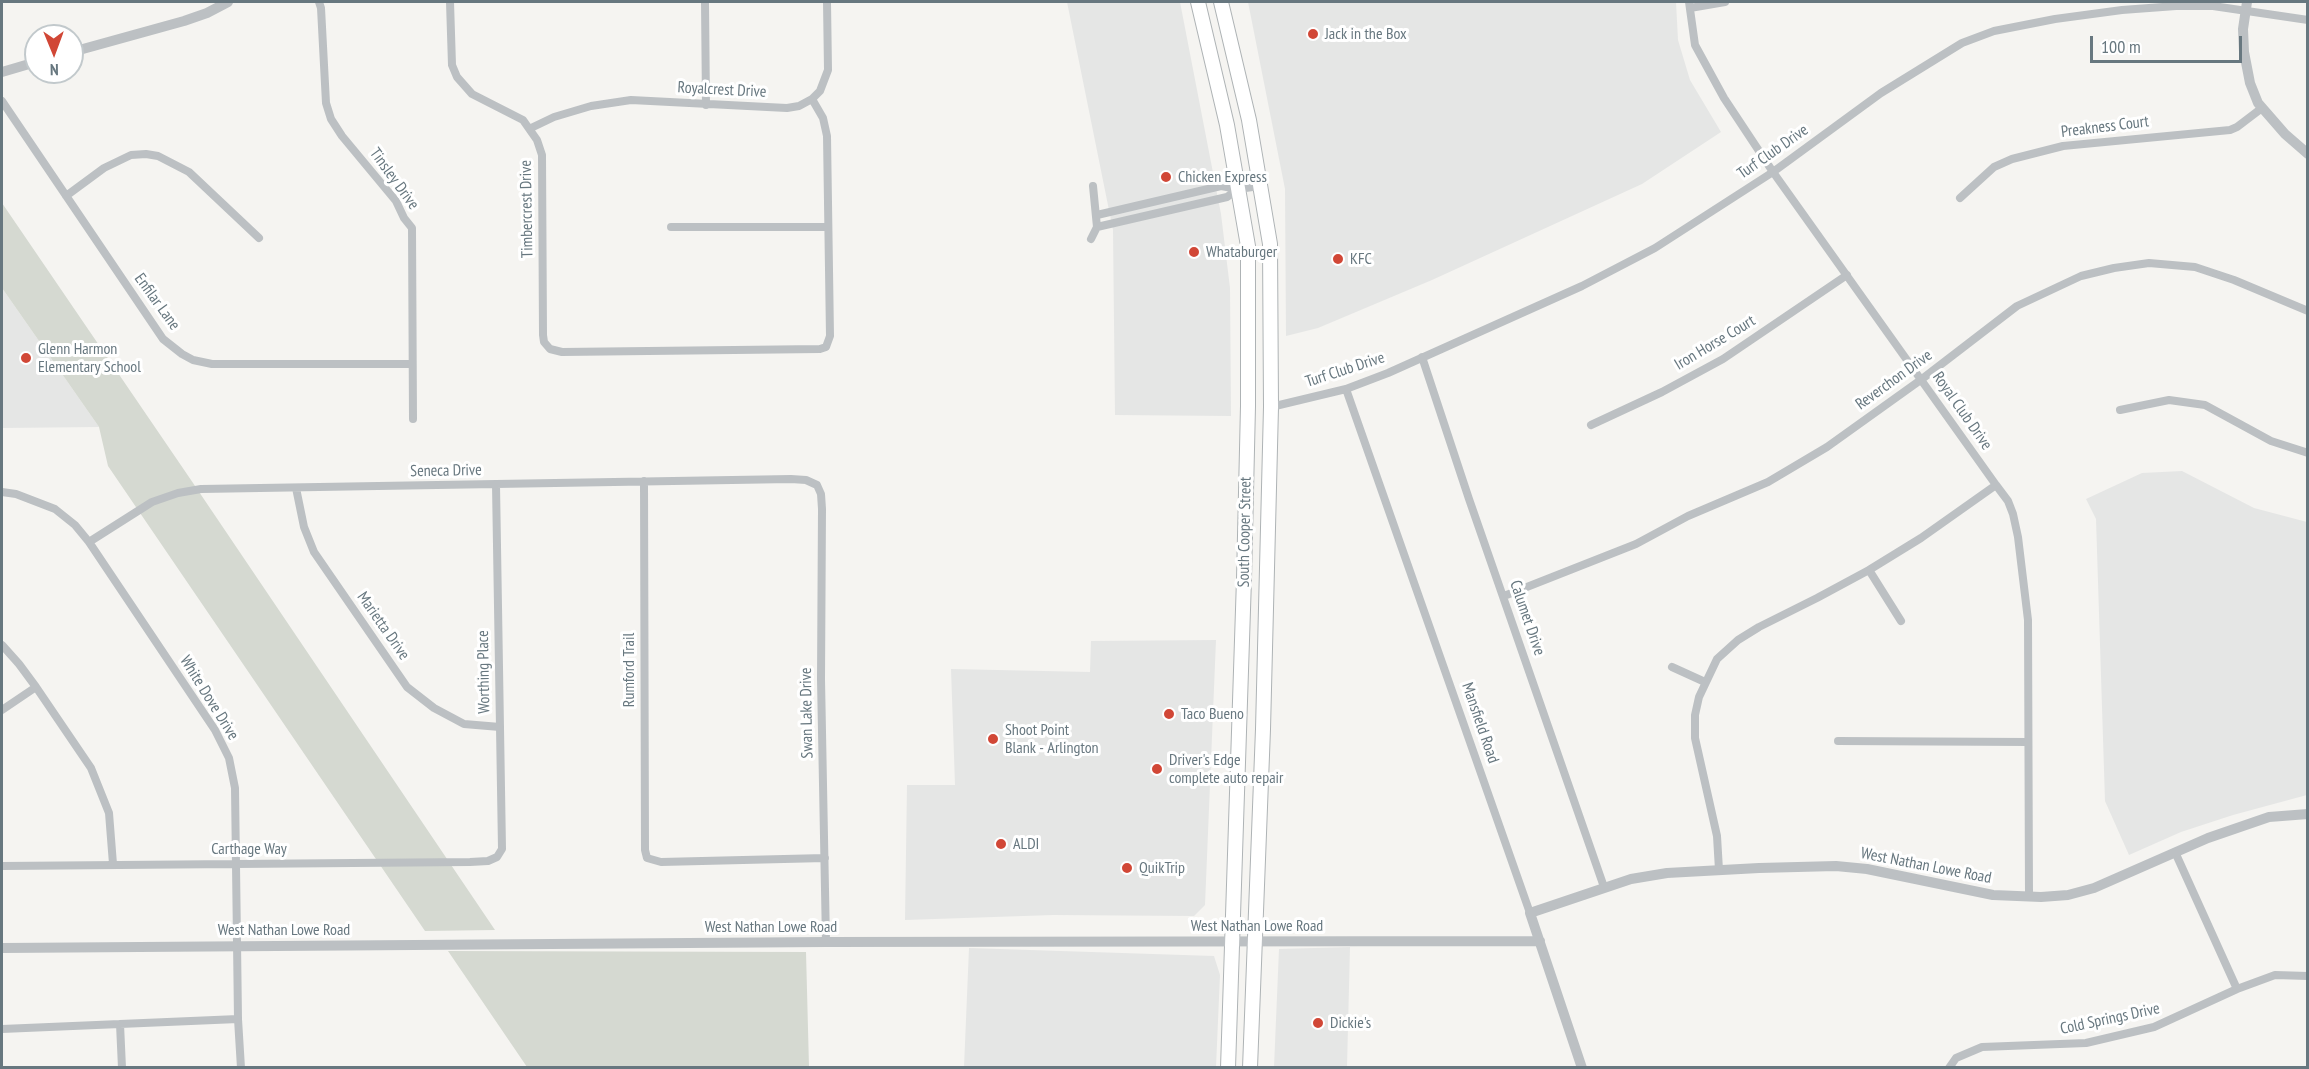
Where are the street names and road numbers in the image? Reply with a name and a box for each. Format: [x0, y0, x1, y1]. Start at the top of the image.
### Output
street label: Royalcrest Drive [677, 78, 767, 102]
street label: Preakness Court [2060, 112, 2150, 142]
street label: Turf Club Drive [1734, 121, 1812, 183]
street label: Tinsley Drive [365, 144, 423, 214]
street label: Timbercrest Drive [517, 160, 537, 258]
street label: Enfilar Lane [130, 270, 184, 334]
street label: Iron Horse Court [1671, 311, 1759, 375]
street label: Reverchon Drive [1852, 346, 1936, 414]
street label: Turf Club Drive [1303, 348, 1387, 392]
street label: Royal Club Drive [1928, 368, 1996, 454]
street label: Seneca Drive [410, 461, 482, 481]
street label: South Cooper Street [1234, 476, 1256, 588]
street label: Calumet Drive [1505, 578, 1549, 658]
street label: Marietta Drive [353, 588, 413, 664]
street label: Worthing Place [474, 630, 494, 714]
street label: Rumford Trail [619, 633, 639, 707]
street label: White Dove Drive [175, 652, 243, 744]
street label: Swan Lake Drive [797, 667, 817, 759]
street label: Mansfield Road [1457, 680, 1503, 766]
street label: Carthage Way [211, 839, 287, 859]
street label: West Nathan Lowe Road [1859, 844, 1993, 888]
street label: West Nathan Lowe Road [1191, 916, 1323, 936]
street label: West Nathan Lowe Road [705, 917, 837, 937]
street label: West Nathan Lowe Road [218, 920, 350, 940]
street label: Cold Springs Drive [2058, 999, 2162, 1039]

